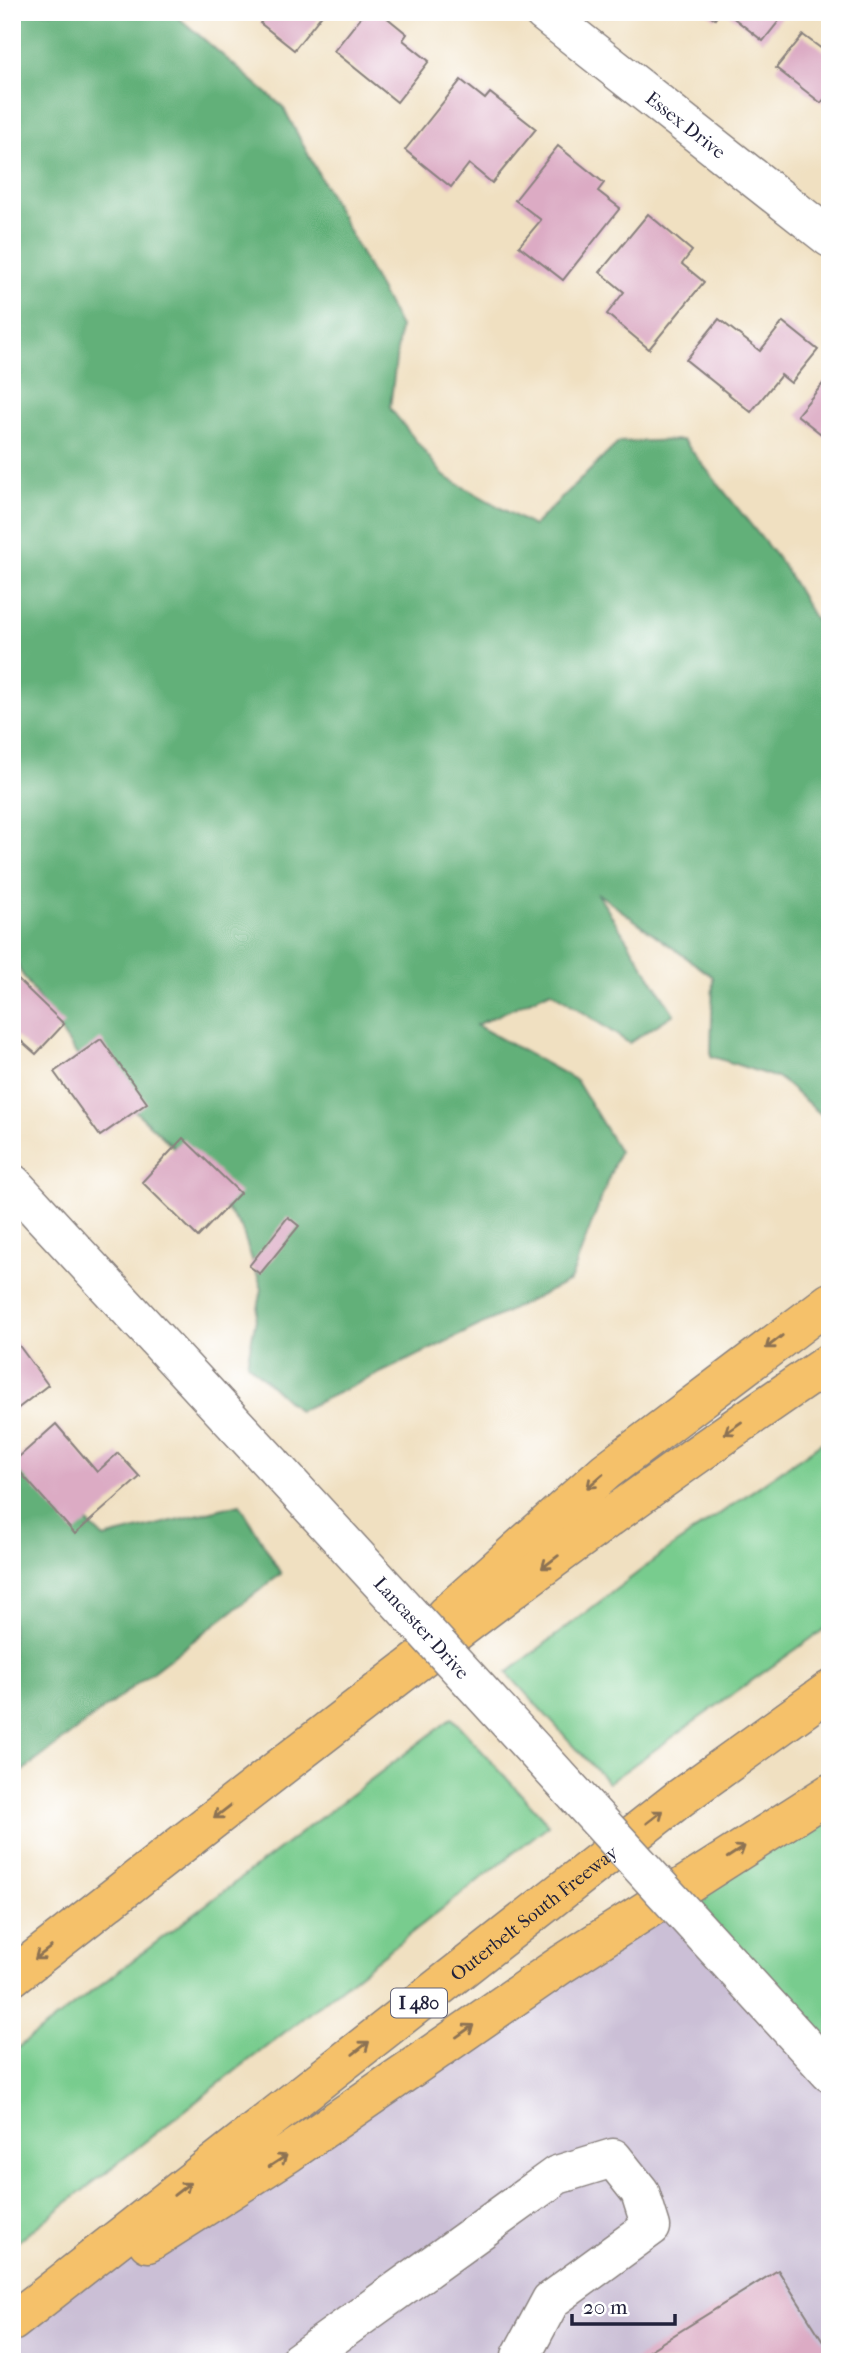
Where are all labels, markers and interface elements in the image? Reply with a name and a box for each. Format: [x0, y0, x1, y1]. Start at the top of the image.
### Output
street label: Essex Drive [641, 87, 730, 164]
one-way arrow [766, 1334, 784, 1349]
one-way arrow [724, 1421, 743, 1435]
one-way arrow [586, 1473, 604, 1489]
one-way arrow [541, 1555, 559, 1570]
street label: Lancaster Drive [369, 1573, 473, 1684]
one-way arrow [214, 1805, 232, 1820]
one-way arrow [645, 1810, 664, 1825]
street label: Outerbelt South Freeway [446, 1841, 623, 1986]
one-way arrow [726, 1844, 746, 1858]
one-way arrow [34, 1945, 53, 1960]
road number: I 480 [391, 1989, 447, 2018]
one-way arrow [455, 2024, 474, 2038]
one-way arrow [351, 2041, 369, 2056]
one-way arrow [267, 2153, 287, 2167]
one-way arrow [172, 2181, 190, 2196]
scale bar [572, 2283, 676, 2327]
text: 20 m [583, 2295, 628, 2319]

